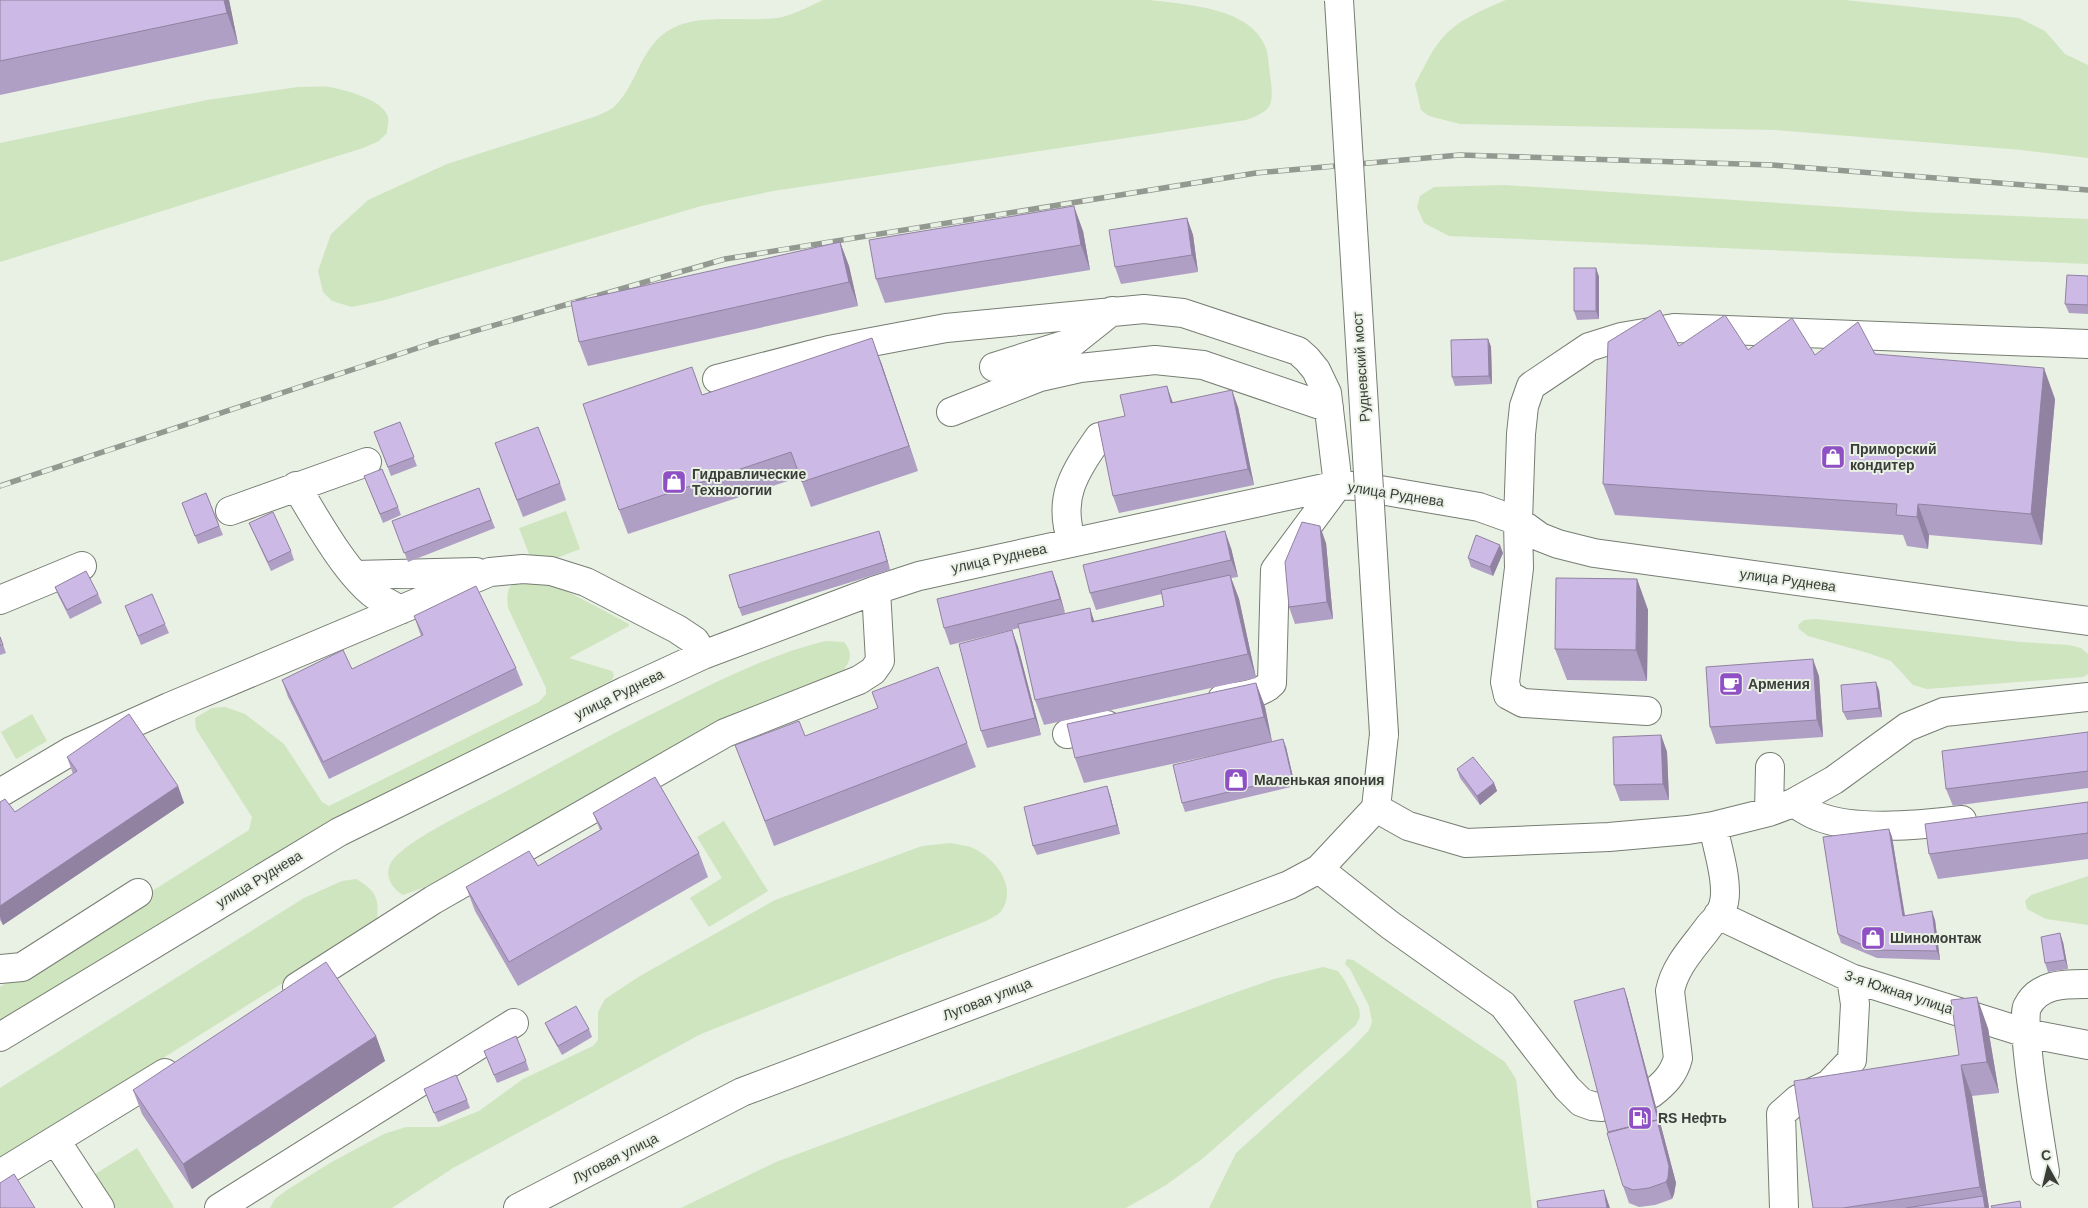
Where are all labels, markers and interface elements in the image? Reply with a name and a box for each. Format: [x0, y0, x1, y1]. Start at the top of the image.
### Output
street label: Рудневский мост [1349, 311, 1373, 423]
place label: Приморский кондитер [1850, 441, 1937, 473]
shop icon: Приморский кондитер [1820, 444, 1846, 470]
place label: Гидравлические Технологии [692, 466, 806, 498]
shop icon: Гидравлические Технологии [661, 469, 687, 495]
street label: улица Руднева [1347, 479, 1445, 510]
street label: улица Руднева [950, 540, 1048, 576]
street label: улица Руднева [1739, 565, 1837, 595]
street label: улица Руднева [572, 665, 666, 722]
cafe icon: Армения [1718, 671, 1744, 697]
place label: Армения [1748, 676, 1810, 692]
shop icon: Маленькая япония [1223, 767, 1249, 793]
place label: Маленькая япония [1254, 772, 1384, 788]
street label: улица Руднева [213, 847, 305, 911]
shop icon: Шиномонтаж [1860, 925, 1886, 951]
place label: Шиномонтаж [1890, 930, 1982, 946]
street label: 3-я Южная улица [1843, 967, 1955, 1017]
street label: Луговая улица [940, 975, 1034, 1023]
fuel station icon: RS Нефть [1627, 1105, 1653, 1131]
place label: RS Нефть [1658, 1110, 1727, 1126]
street label: Луговая улица [570, 1129, 661, 1186]
north arrow [2023, 1143, 2073, 1193]
text: С [2040, 1146, 2052, 1164]

